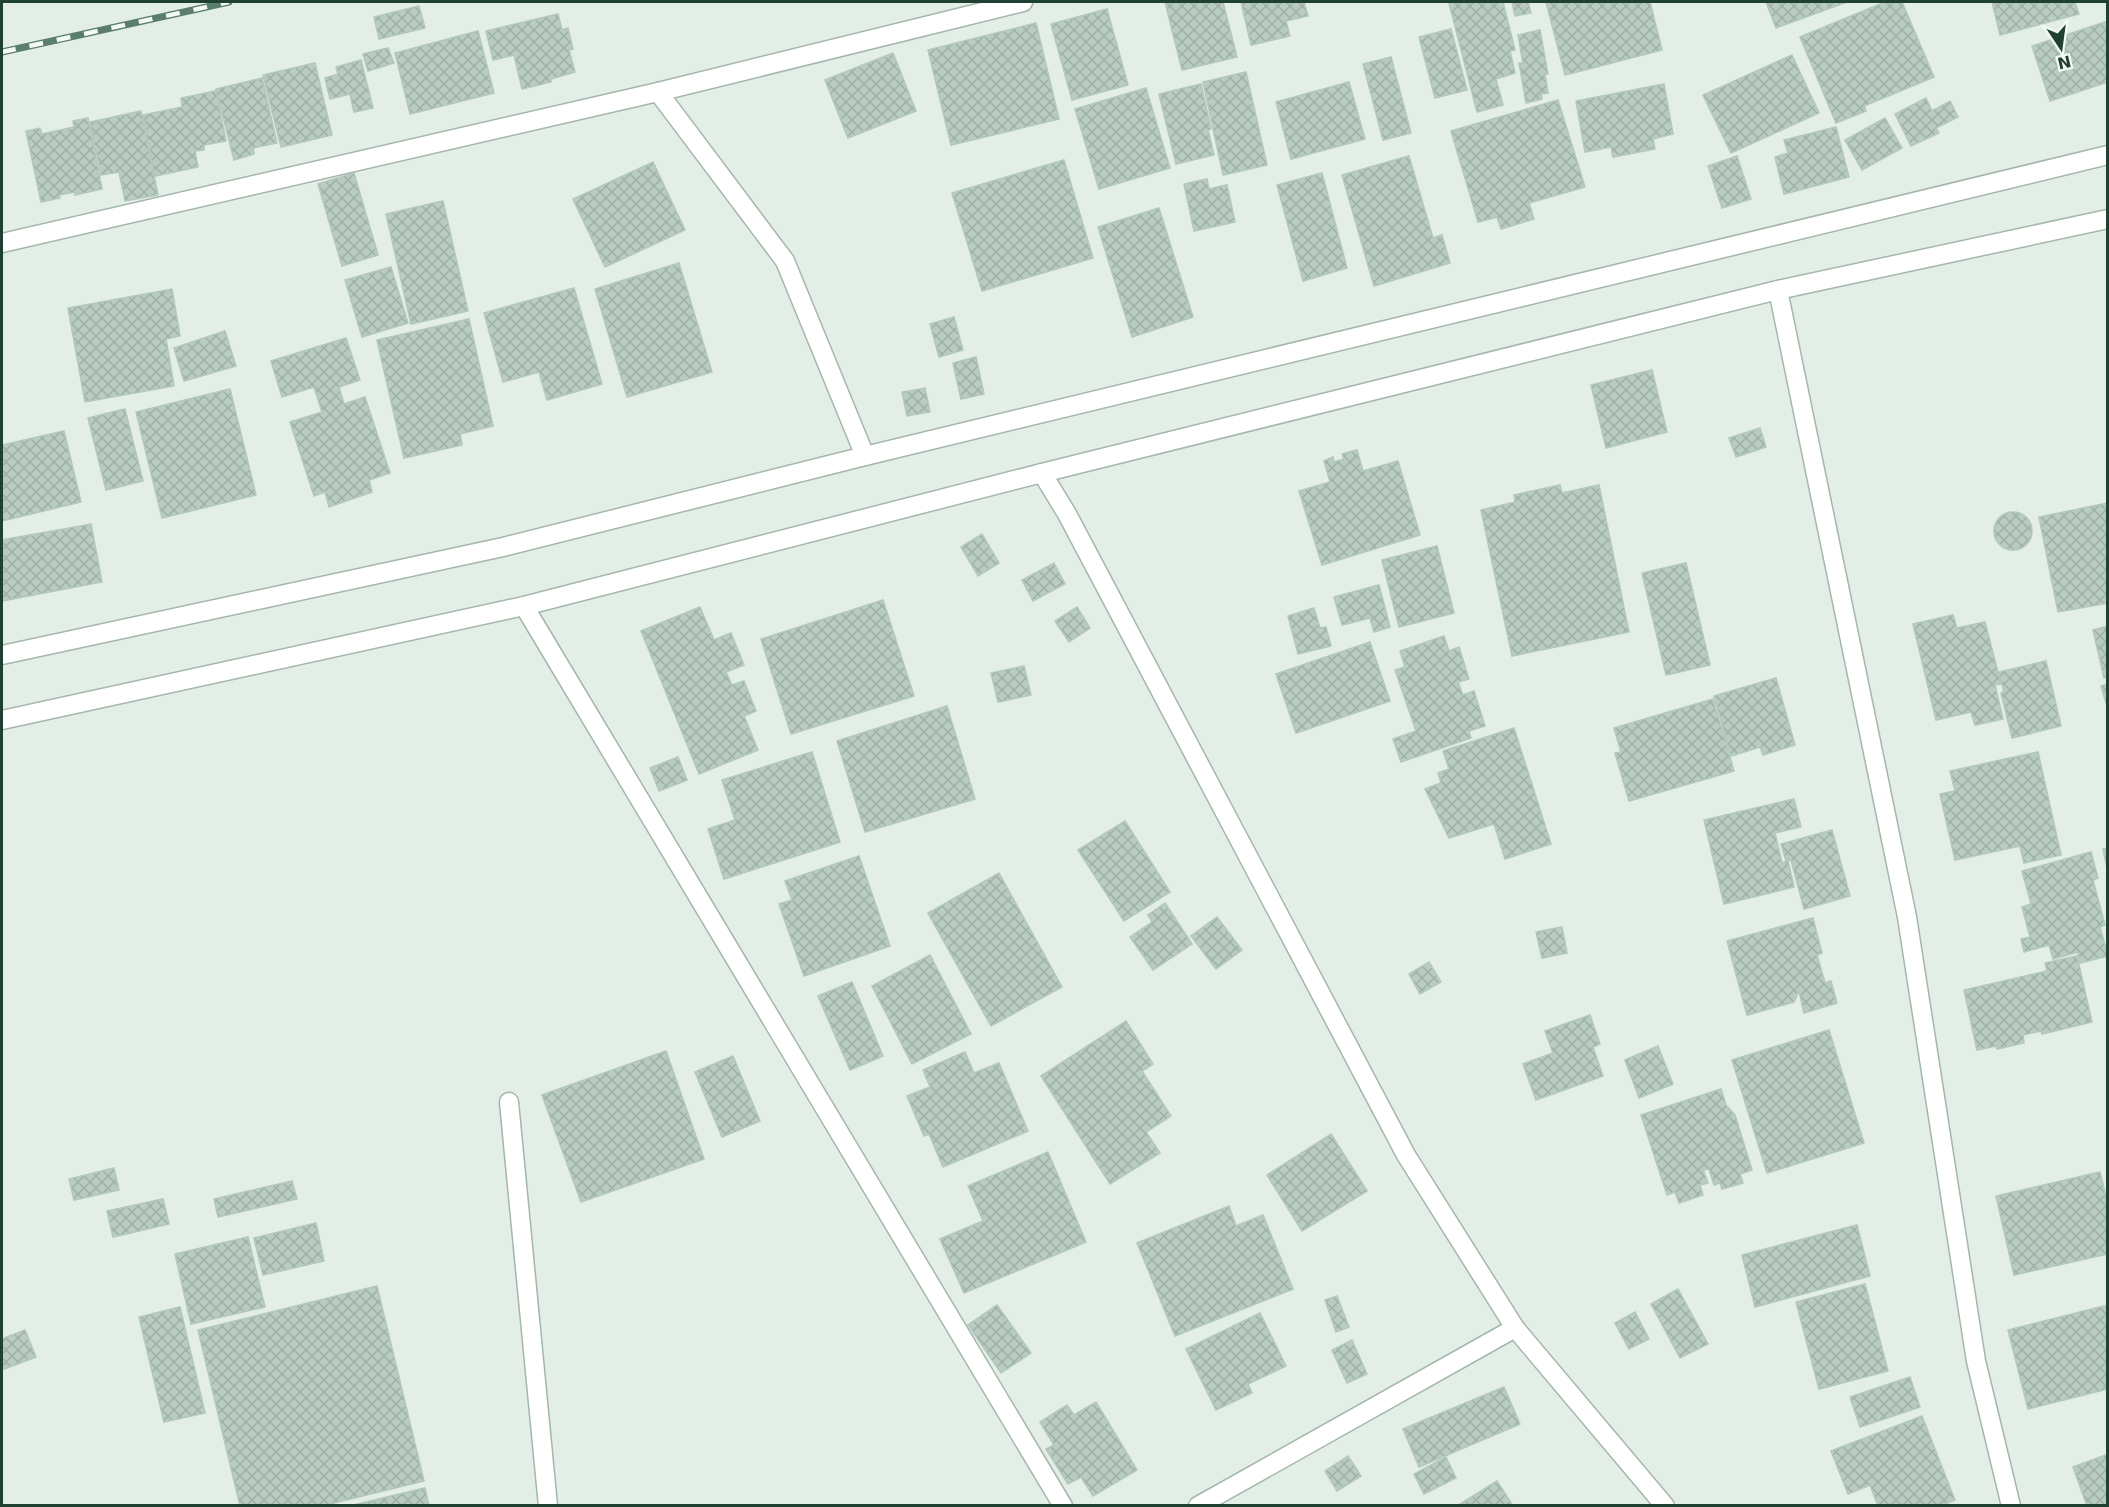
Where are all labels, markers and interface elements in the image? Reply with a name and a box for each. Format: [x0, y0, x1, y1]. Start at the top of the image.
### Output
north arrow [2031, 18, 2091, 78]
text: N [2056, 51, 2073, 73]

